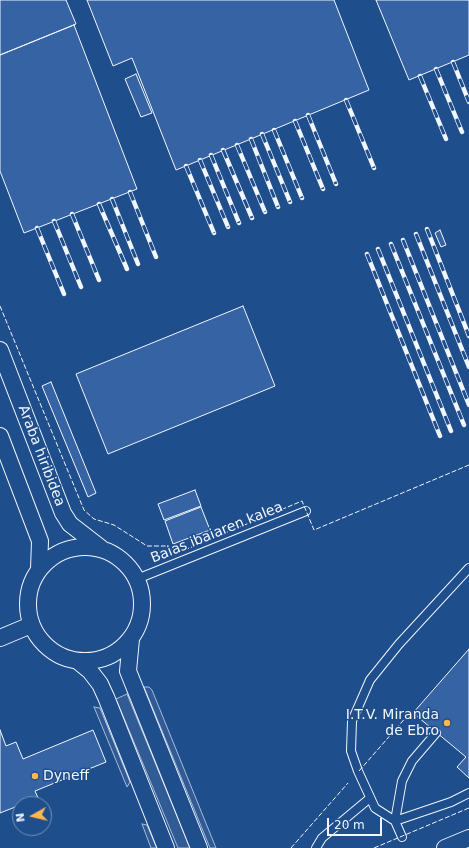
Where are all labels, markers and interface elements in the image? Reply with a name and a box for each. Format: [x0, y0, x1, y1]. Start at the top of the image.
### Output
street label: Araba hiribidea [14, 403, 68, 509]
street label: Baias ibaiaren kalea [148, 499, 286, 567]
place label: I.T.V. Miranda de Ebro [346, 707, 439, 740]
marker: I.T.V. Miranda de Ebro [442, 718, 452, 728]
place label: Dyneff [43, 768, 89, 784]
marker: Dyneff [30, 771, 40, 781]
north arrow [12, 796, 52, 836]
scale bar [329, 810, 384, 836]
text: N [14, 812, 28, 823]
text: 20 m [334, 818, 365, 832]

